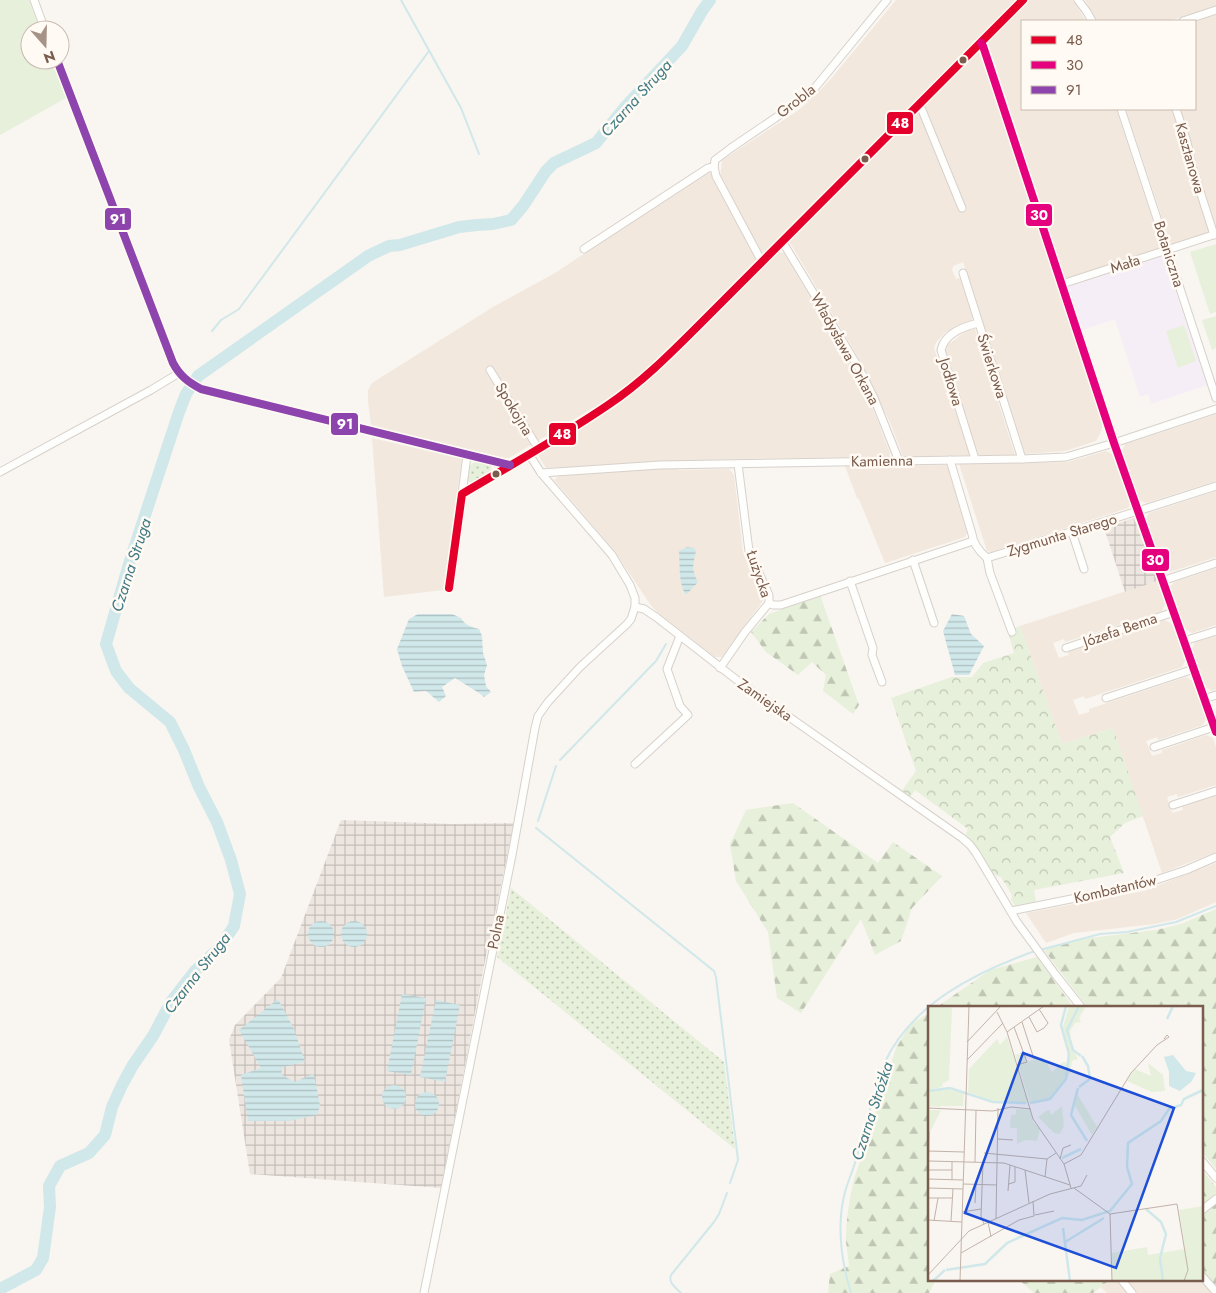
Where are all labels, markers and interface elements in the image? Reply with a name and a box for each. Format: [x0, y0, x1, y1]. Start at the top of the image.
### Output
north arrow [20, 20, 70, 70]
legend [1021, 20, 1196, 110]
text: 48 [1066, 29, 1083, 51]
text: N [41, 46, 58, 69]
water label: Czarna Struga [595, 54, 677, 142]
text: 30 [1066, 54, 1083, 76]
unlabelled marker [958, 55, 968, 65]
street label: Grobla [772, 79, 820, 123]
text: 91 [1066, 79, 1081, 101]
line badge: 48 [886, 111, 914, 135]
text: 48 [891, 113, 909, 133]
street label: Kasztanowa [1169, 120, 1211, 196]
unlabelled marker [860, 154, 870, 164]
line badge: 30 [1025, 203, 1053, 227]
text: 30 [1030, 205, 1048, 225]
line badge: 91 [104, 207, 132, 231]
text: 91 [110, 209, 126, 229]
street label: Botaniczna [1148, 218, 1190, 290]
street label: Mała [1107, 249, 1143, 279]
street label: Władysława Orkana [805, 289, 885, 409]
street label: Świerkowa [971, 331, 1013, 401]
street label: Jodłowa [933, 353, 969, 409]
street label: Spokojna [490, 378, 538, 440]
line badge: 91 [330, 412, 359, 436]
text: 91 [337, 414, 353, 434]
line badge: 48 [548, 422, 577, 446]
text: 48 [553, 424, 571, 444]
street label: Kamienna [851, 449, 913, 473]
unlabelled marker [491, 469, 501, 479]
street label: Zygmunta Starego [1004, 508, 1120, 562]
water label: Czarna Struga [105, 515, 157, 615]
street label: Łużycka [740, 547, 777, 601]
line badge: 30 [1141, 548, 1170, 572]
text: 30 [1146, 550, 1164, 570]
street label: Józefa Bema [1078, 607, 1160, 654]
street label: Zamiejska [733, 673, 797, 727]
street label: Kombatantów [1072, 869, 1159, 909]
street label: Polna [482, 913, 510, 951]
water label: Czarna Struga [158, 928, 236, 1018]
inset map [928, 1006, 1204, 1280]
water label: Czarna Stróżka [845, 1059, 899, 1163]

